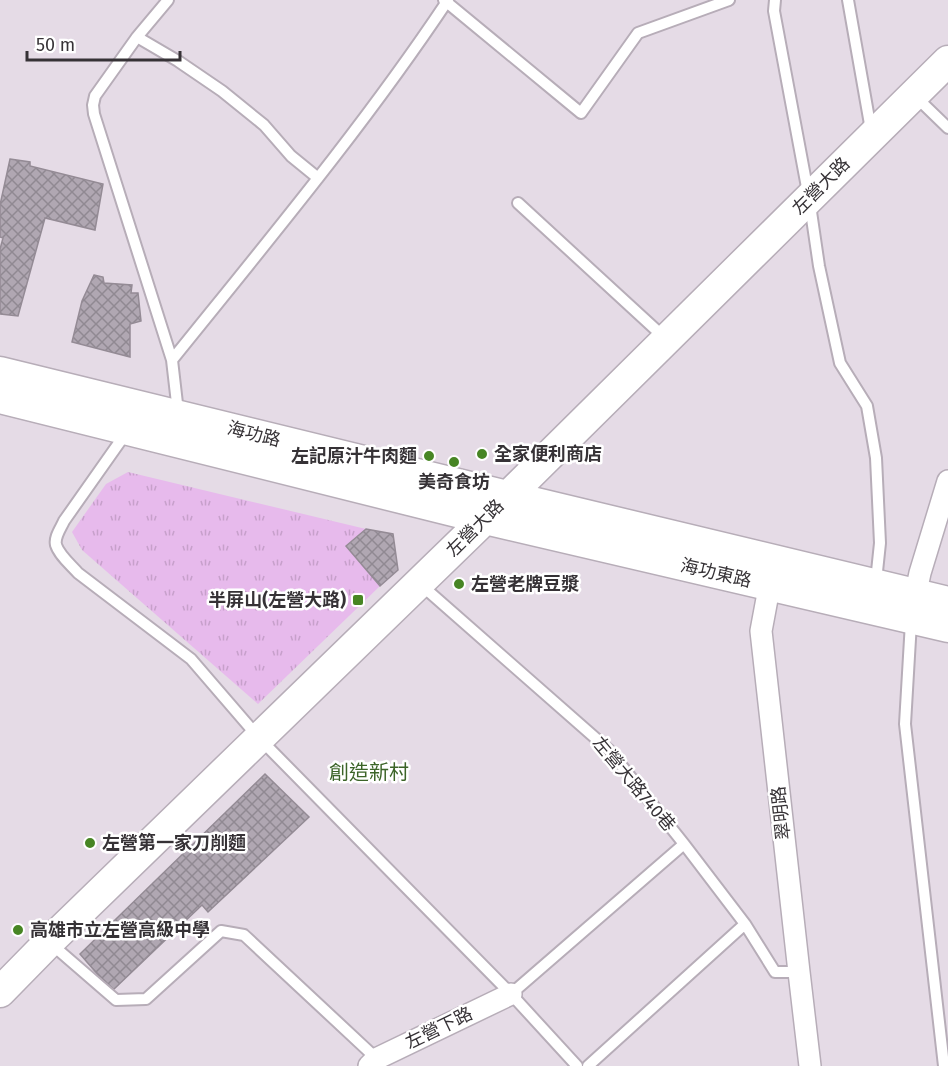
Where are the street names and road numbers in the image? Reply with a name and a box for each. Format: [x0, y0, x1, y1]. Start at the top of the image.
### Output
street label: 左營大路 [788, 153, 854, 219]
street label: 海功路 [225, 417, 283, 451]
street label: 左營大路 [442, 495, 508, 561]
street label: 海功東路 [678, 554, 754, 592]
street label: 左營大路740巷 [588, 732, 680, 836]
street label: 翠明路 [767, 785, 795, 841]
street label: 左營下路 [402, 1002, 476, 1054]

